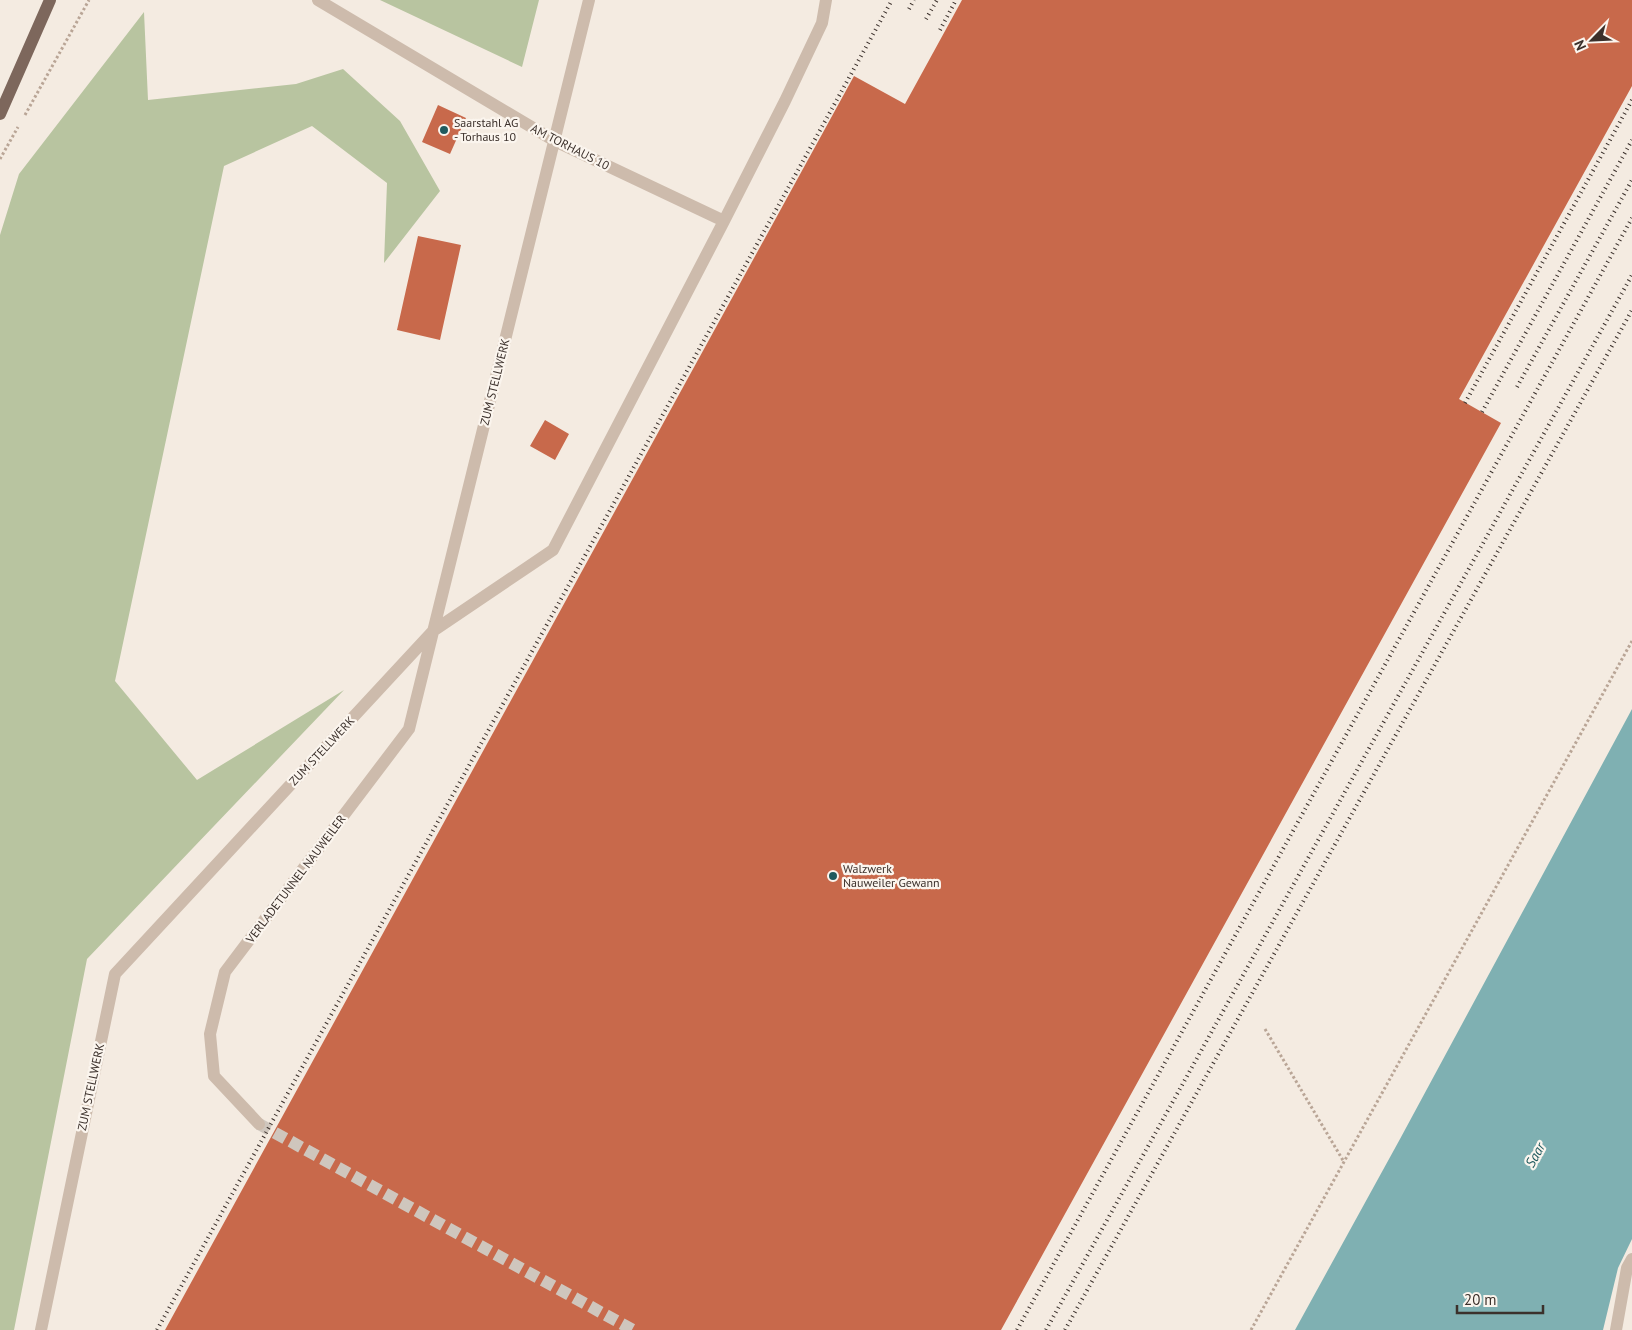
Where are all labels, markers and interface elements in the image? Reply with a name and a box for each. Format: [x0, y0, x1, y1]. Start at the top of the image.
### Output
north arrow [1567, 15, 1617, 65]
text: N [1570, 37, 1590, 53]
place label: Saarstahl AG - Torhaus 10 [454, 115, 518, 144]
street label: AM TORHAUS 10 [528, 120, 613, 173]
marker: Saarstahl AG - Torhaus 10 [438, 124, 450, 136]
street label: ZUM STELLWERK [476, 337, 513, 427]
street label: ZUM STELLWERK [286, 713, 357, 788]
street label: VERLADETUNNEL NAUWEILER [242, 812, 349, 947]
place label: Walzwerk Nauweiler Gewann [843, 861, 940, 890]
marker: Walzwerk Nauweiler Gewann [827, 870, 839, 882]
street label: ZUM STELLWERK [74, 1042, 107, 1132]
water label: Saar [1521, 1138, 1550, 1170]
scale bar [1457, 1282, 1543, 1314]
text: 20 m [1464, 1290, 1497, 1309]

